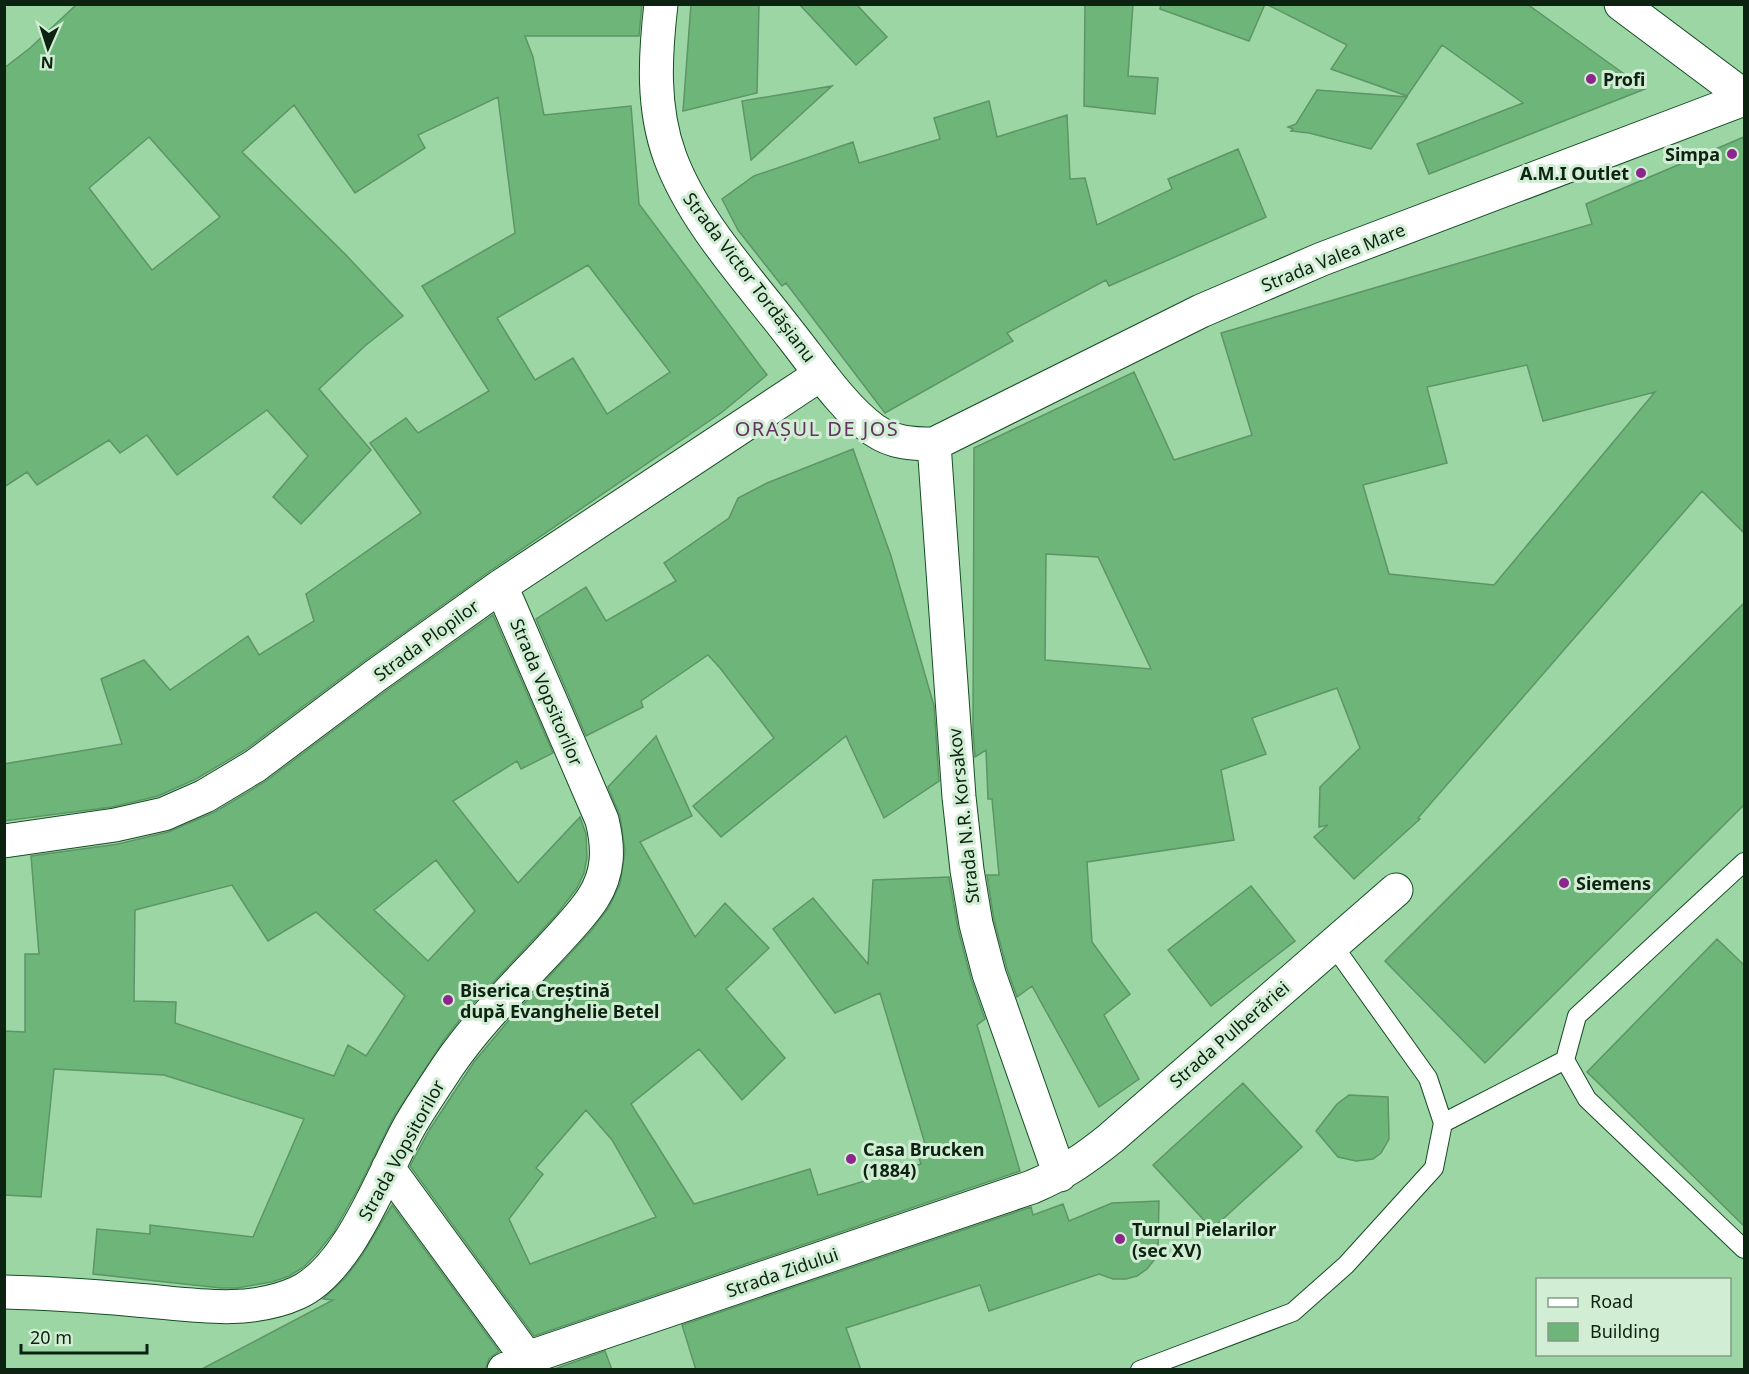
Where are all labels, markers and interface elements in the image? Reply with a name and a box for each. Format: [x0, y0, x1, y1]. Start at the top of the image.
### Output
north arrow [18, 18, 78, 78]
text: N [40, 52, 54, 74]
place label: Profi [1603, 67, 1645, 91]
marker: Profi [1584, 72, 1598, 86]
place label: Simpa [1665, 142, 1720, 166]
marker: Simpa [1725, 147, 1739, 161]
place label: A.M.I Outlet [1520, 161, 1629, 185]
marker: A.M.I Outlet [1634, 166, 1648, 180]
street label: Strada Victor Tordășianu [678, 187, 822, 367]
street label: Strada Valea Mare [1257, 217, 1409, 297]
district label: ORAȘUL DE JOS [735, 415, 899, 442]
street label: Strada Plopilor [369, 593, 484, 686]
street label: Strada Vopsitorilor [505, 615, 589, 770]
street label: Strada N.R. Korsakov [942, 726, 984, 905]
place label: Siemens [1576, 871, 1651, 895]
marker: Siemens [1557, 876, 1571, 890]
street label: Strada Pulberăriei [1164, 975, 1294, 1093]
place label: Biserica Creștină după Evanghelie Betel [460, 978, 659, 1023]
marker: Biserica Creștină după Evanghelie Betel [441, 993, 455, 1007]
street label: Strada Vopsitorilor [352, 1075, 450, 1225]
place label: Casa Brucken (1884) [863, 1137, 984, 1182]
marker: Casa Brucken (1884) [844, 1152, 858, 1166]
place label: Turnul Pielarilor (sec XV) [1132, 1217, 1276, 1262]
marker: Turnul Pielarilor (sec XV) [1113, 1232, 1127, 1246]
street label: Strada Zidului [723, 1242, 841, 1302]
legend [1536, 1278, 1731, 1356]
text: Road [1590, 1289, 1633, 1313]
scale bar [21, 1317, 147, 1355]
text: Building [1590, 1319, 1660, 1343]
text: 20 m [30, 1325, 72, 1349]

